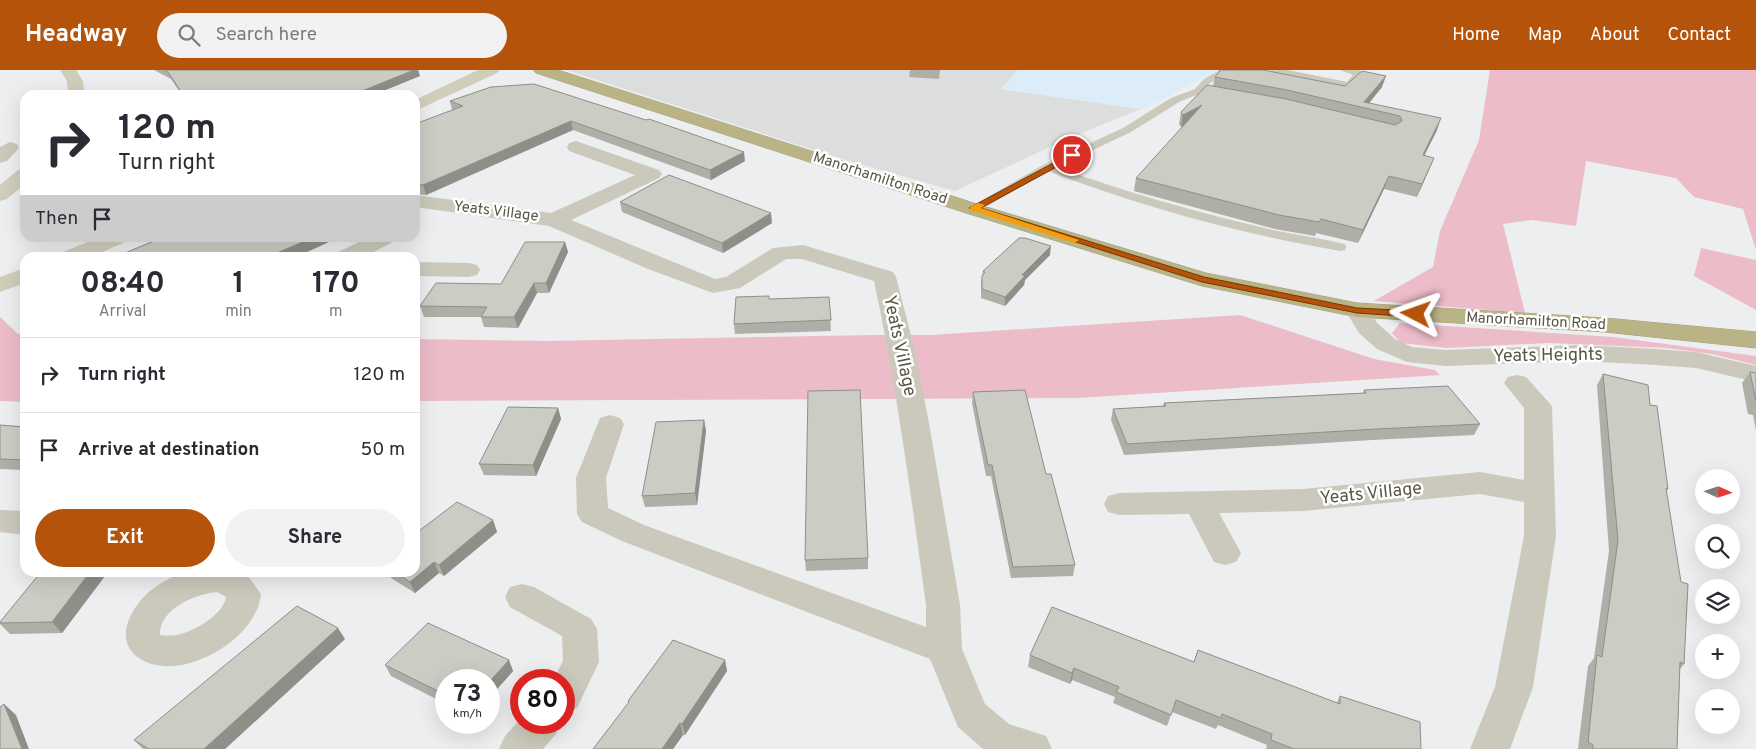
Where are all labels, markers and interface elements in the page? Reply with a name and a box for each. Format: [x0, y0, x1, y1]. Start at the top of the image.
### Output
search box [157, 13, 507, 58]
text: Headway [25, 20, 127, 50]
icon: search [175, 21, 203, 49]
text: Search here [215, 23, 317, 47]
text: Home [1452, 24, 1500, 47]
text: Map [1528, 24, 1562, 47]
text: About [1590, 24, 1639, 47]
text: Contact [1667, 24, 1731, 47]
text: 120 m [118, 107, 216, 151]
icon: right [35, 110, 100, 175]
pin [1051, 134, 1093, 176]
icon: arrive [1058, 141, 1086, 169]
street label: Manorhamilton Road [810, 148, 950, 210]
text: Turn right [118, 150, 215, 177]
street label: Yeats Village [452, 197, 540, 227]
icon: arrive [88, 205, 116, 233]
text: Then [35, 207, 78, 231]
text: 08:40 [80, 266, 165, 303]
text: 1 [233, 266, 245, 303]
text: 170 [312, 266, 360, 303]
position arrow [1389, 287, 1441, 339]
street label: Yeats Village [877, 294, 921, 398]
text: Arrival [99, 302, 146, 322]
text: min [225, 302, 252, 322]
text: m [329, 302, 343, 322]
street label: Manorhamilton Road [1466, 309, 1606, 335]
street label: Yeats Heights [1493, 344, 1603, 368]
icon: right [35, 361, 63, 389]
text: Turn right [78, 363, 166, 387]
text: 120 m [354, 363, 405, 387]
icon: arrive [35, 436, 63, 464]
text: Arrive at destination [78, 438, 259, 462]
text: 50 m [360, 438, 405, 462]
north arrow [1695, 469, 1740, 514]
map controls [1695, 469, 1740, 734]
street label: Yeats Village [1319, 477, 1423, 511]
button: Exit [35, 509, 215, 567]
button: Share [225, 509, 405, 567]
button: search [1695, 524, 1740, 569]
button: layers [1695, 579, 1740, 624]
button: + [1695, 634, 1740, 679]
speed limit sign: 80 [510, 669, 575, 734]
text: 73 [453, 679, 482, 711]
button: − [1695, 689, 1740, 734]
text: km/h [453, 706, 482, 722]

